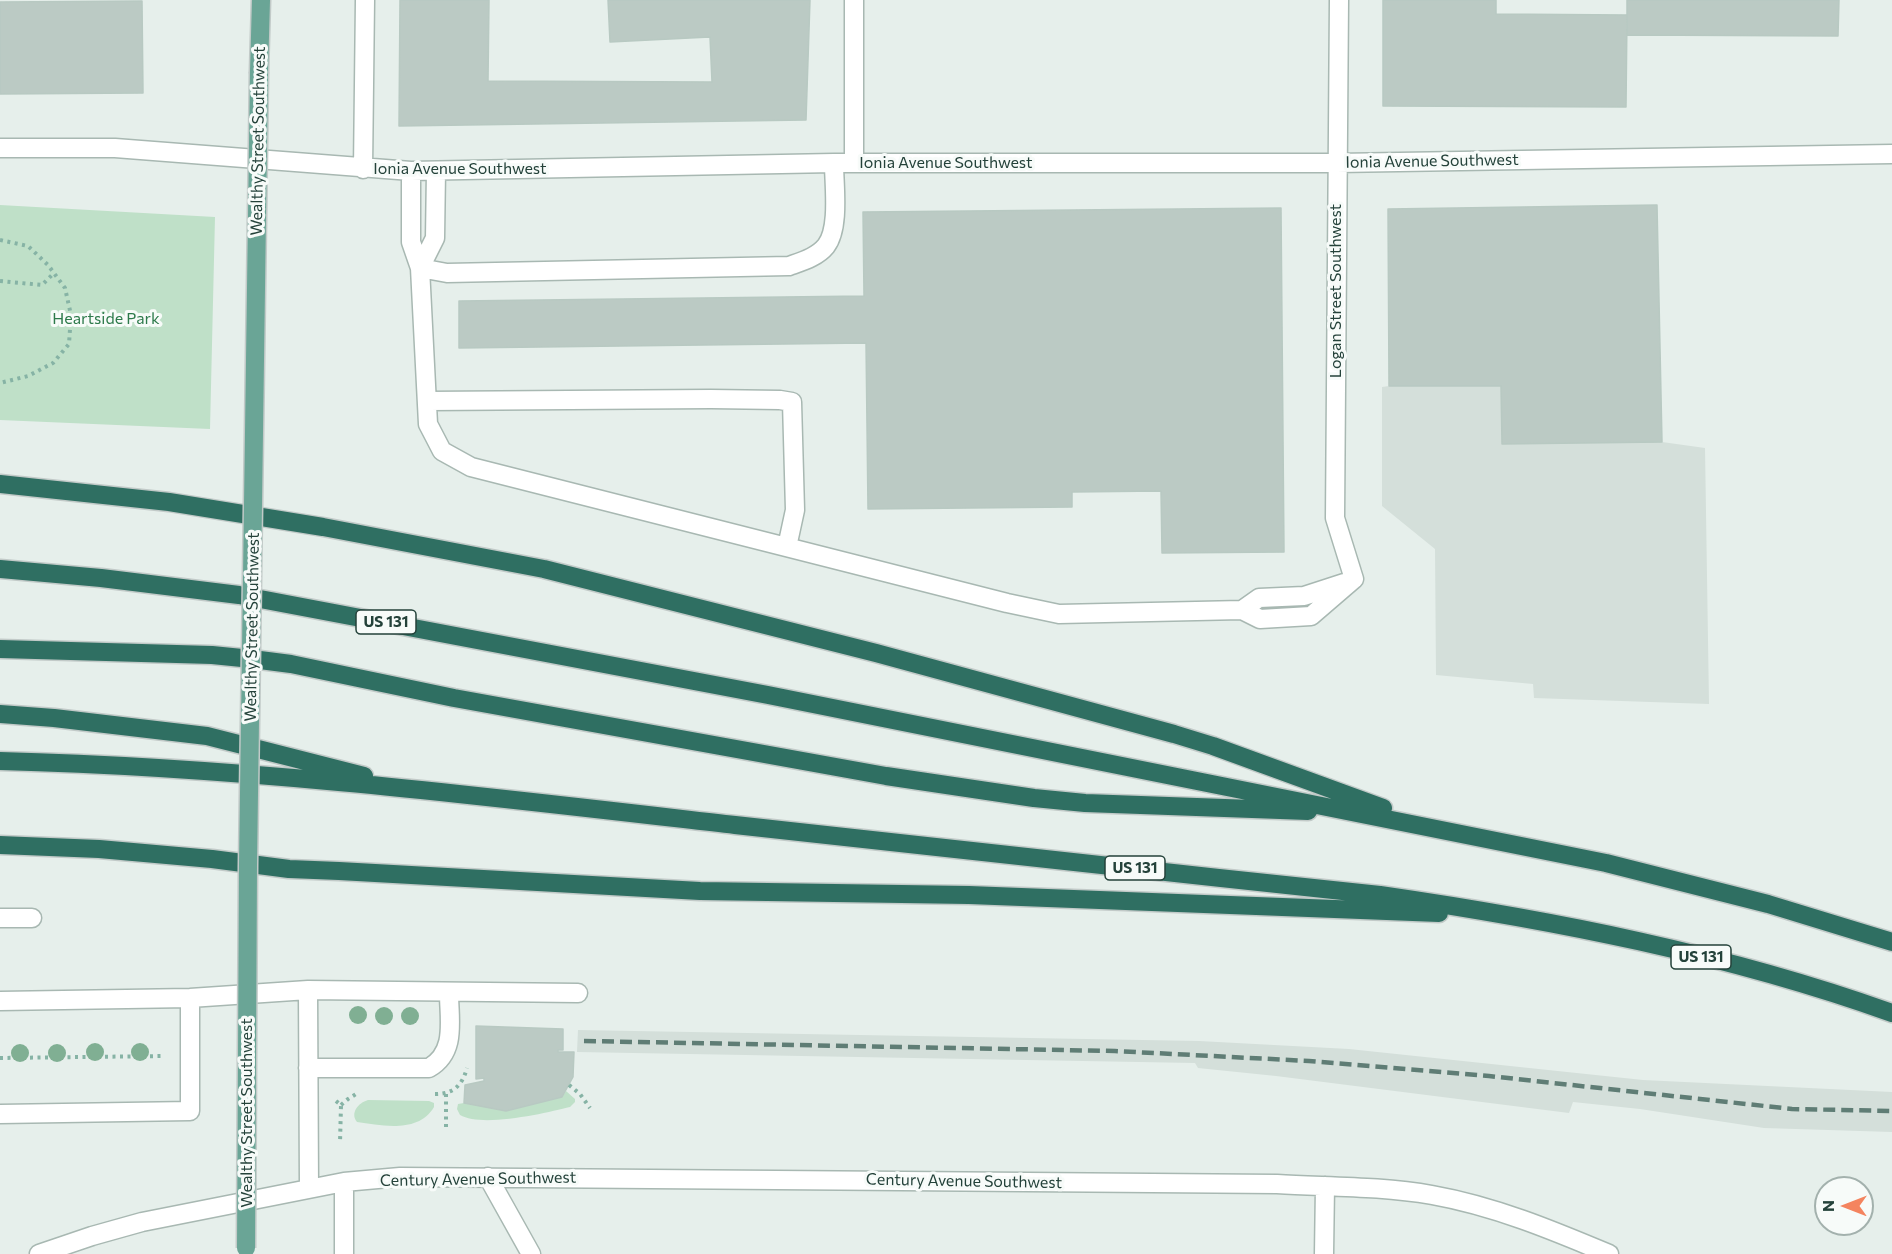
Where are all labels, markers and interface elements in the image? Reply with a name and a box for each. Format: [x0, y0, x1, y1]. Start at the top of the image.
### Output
street label: Wealthy Street Southwest [247, 46, 269, 236]
street label: Ionia Avenue Southwest [1345, 150, 1519, 172]
street label: Ionia Avenue Southwest [859, 153, 1033, 173]
street label: Ionia Avenue Southwest [373, 159, 547, 179]
street label: Logan Street Southwest [1326, 204, 1346, 378]
park label: Heartside Park [52, 309, 160, 329]
street label: Wealthy Street Southwest [241, 532, 263, 722]
road number: US 131 [356, 610, 416, 634]
road number: US 131 [1105, 856, 1165, 880]
road number: US 131 [1671, 945, 1731, 969]
street label: Wealthy Street Southwest [237, 1018, 257, 1208]
street label: Century Avenue Southwest [380, 1168, 576, 1190]
street label: Century Avenue Southwest [866, 1170, 1062, 1192]
north arrow [1814, 1176, 1874, 1236]
text: N [1818, 1200, 1837, 1212]

